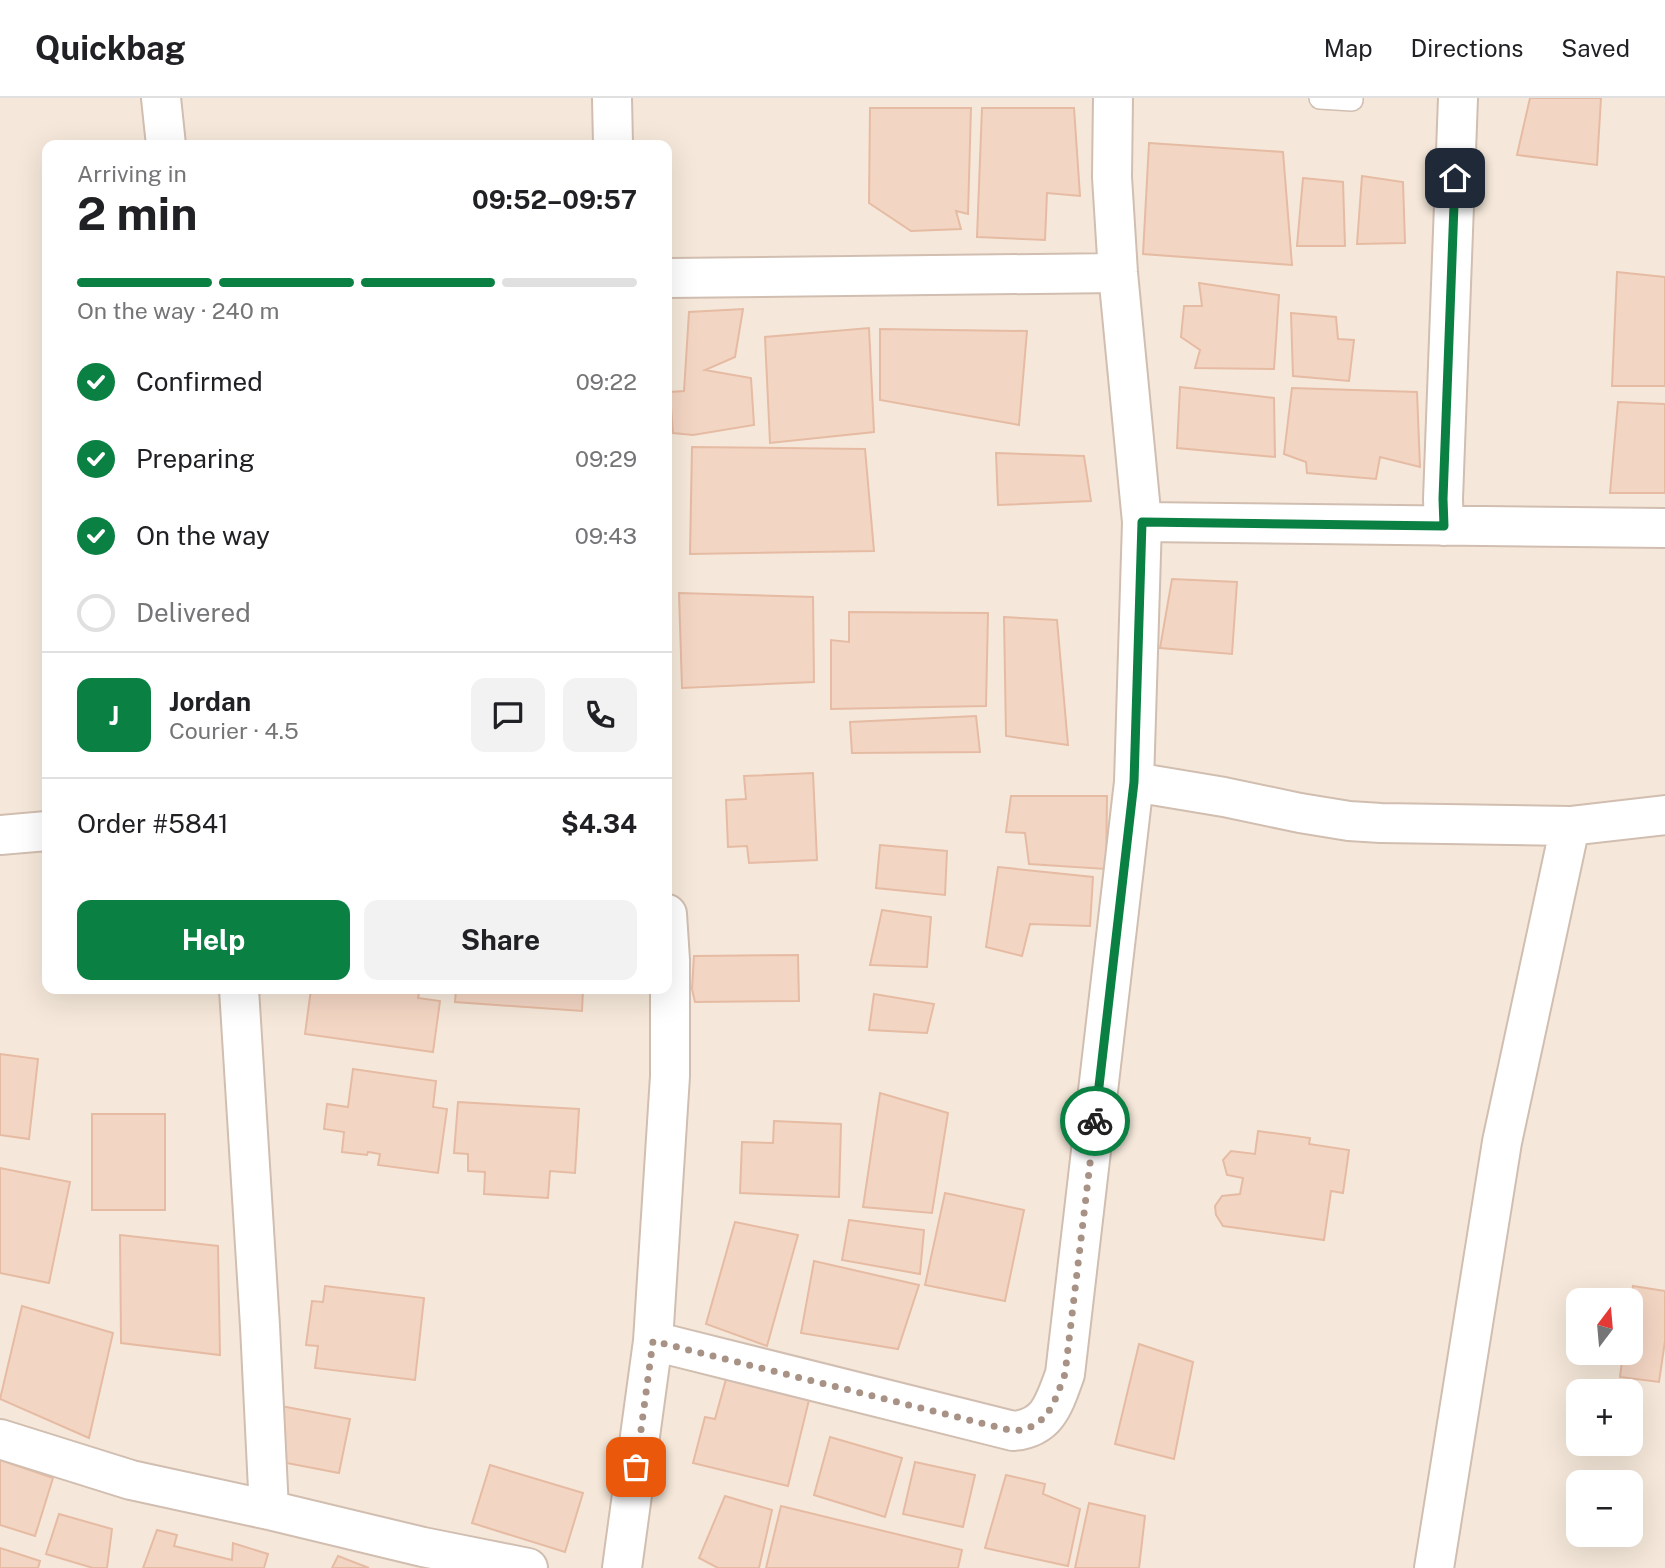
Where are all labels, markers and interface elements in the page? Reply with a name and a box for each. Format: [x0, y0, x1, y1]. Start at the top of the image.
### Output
text: Quickbag [35, 29, 186, 67]
text: Map [1324, 34, 1373, 62]
text: Directions [1411, 34, 1523, 62]
text: Saved [1561, 34, 1630, 62]
pin [1425, 148, 1485, 208]
icon: home [1436, 159, 1474, 197]
text: Arriving in [77, 160, 187, 187]
text: 09:52–09:57 [472, 184, 637, 215]
text: 2 min [77, 186, 197, 240]
text: On the way · 240 m [77, 297, 279, 324]
icon: check [77, 363, 115, 401]
text: Confirmed [136, 366, 263, 397]
text: 09:22 [576, 368, 637, 395]
icon: check [77, 440, 115, 478]
text: Preparing [136, 443, 255, 474]
text: 09:29 [575, 445, 637, 472]
icon: check [77, 517, 115, 555]
text: On the way [136, 520, 270, 551]
text: 09:43 [575, 522, 637, 549]
text: Delivered [136, 597, 251, 628]
button: chat [471, 678, 545, 752]
button: phone [563, 678, 637, 752]
text: Jordan [169, 686, 251, 717]
text: J [109, 700, 119, 731]
text: Courier · 4.5 [169, 717, 299, 744]
text: Order #5841 [77, 808, 229, 839]
text: $4.34 [561, 808, 637, 839]
button: Help [77, 900, 350, 980]
button: Share [364, 900, 637, 980]
courier [1060, 1086, 1130, 1156]
icon: bike [1076, 1102, 1114, 1140]
north arrow [1566, 1288, 1643, 1365]
map controls [1566, 1288, 1643, 1547]
button: + [1566, 1379, 1643, 1456]
pin [606, 1437, 666, 1497]
icon: bag [617, 1448, 655, 1486]
button: − [1566, 1470, 1643, 1547]

